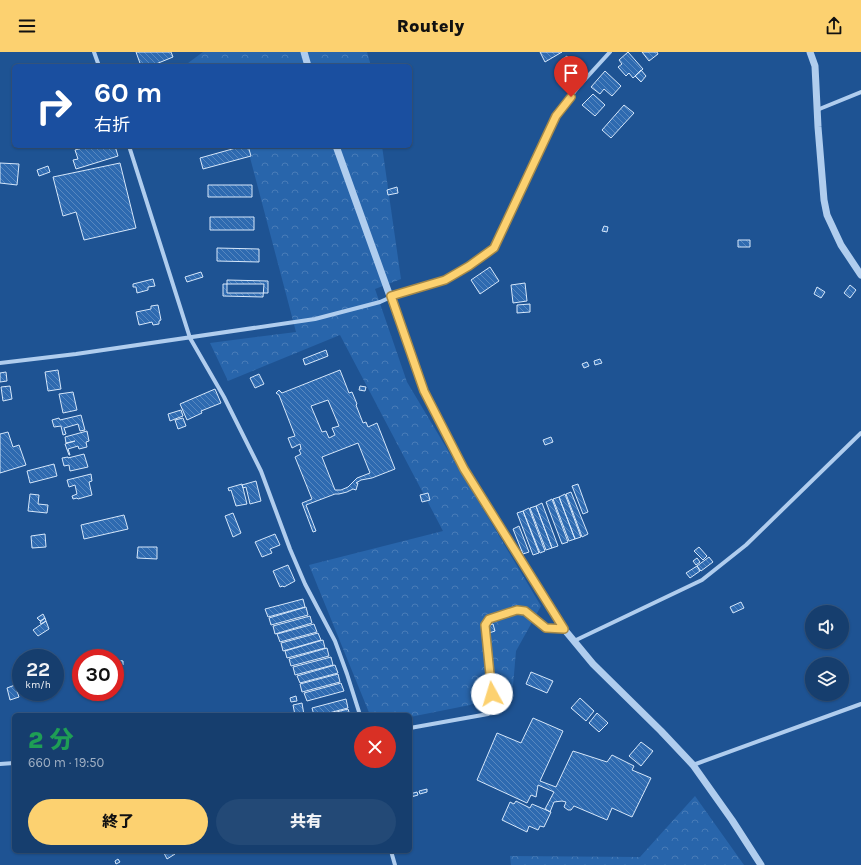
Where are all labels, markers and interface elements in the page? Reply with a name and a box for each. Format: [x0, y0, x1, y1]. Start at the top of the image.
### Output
icon: menu [16, 15, 38, 37]
text: Routely [397, 15, 464, 37]
icon: share [823, 15, 845, 37]
pin [554, 56, 588, 97]
icon: arrive [560, 62, 582, 84]
text: 60 m [94, 76, 162, 109]
icon: right [28, 80, 80, 132]
text: 右折 [94, 114, 130, 136]
map controls [805, 605, 849, 701]
button: sound [805, 605, 849, 649]
speed limit sign: 30 [72, 649, 124, 701]
button: layers [805, 657, 849, 701]
text: 22 [26, 658, 50, 681]
position arrow [471, 673, 513, 715]
text: km/h [25, 679, 51, 691]
text: 2 分 [28, 726, 74, 754]
button: close [354, 726, 396, 768]
text: 660 m · 19:50 [28, 755, 104, 770]
button: 終了 [28, 799, 208, 845]
button: 共有 [216, 799, 396, 845]

